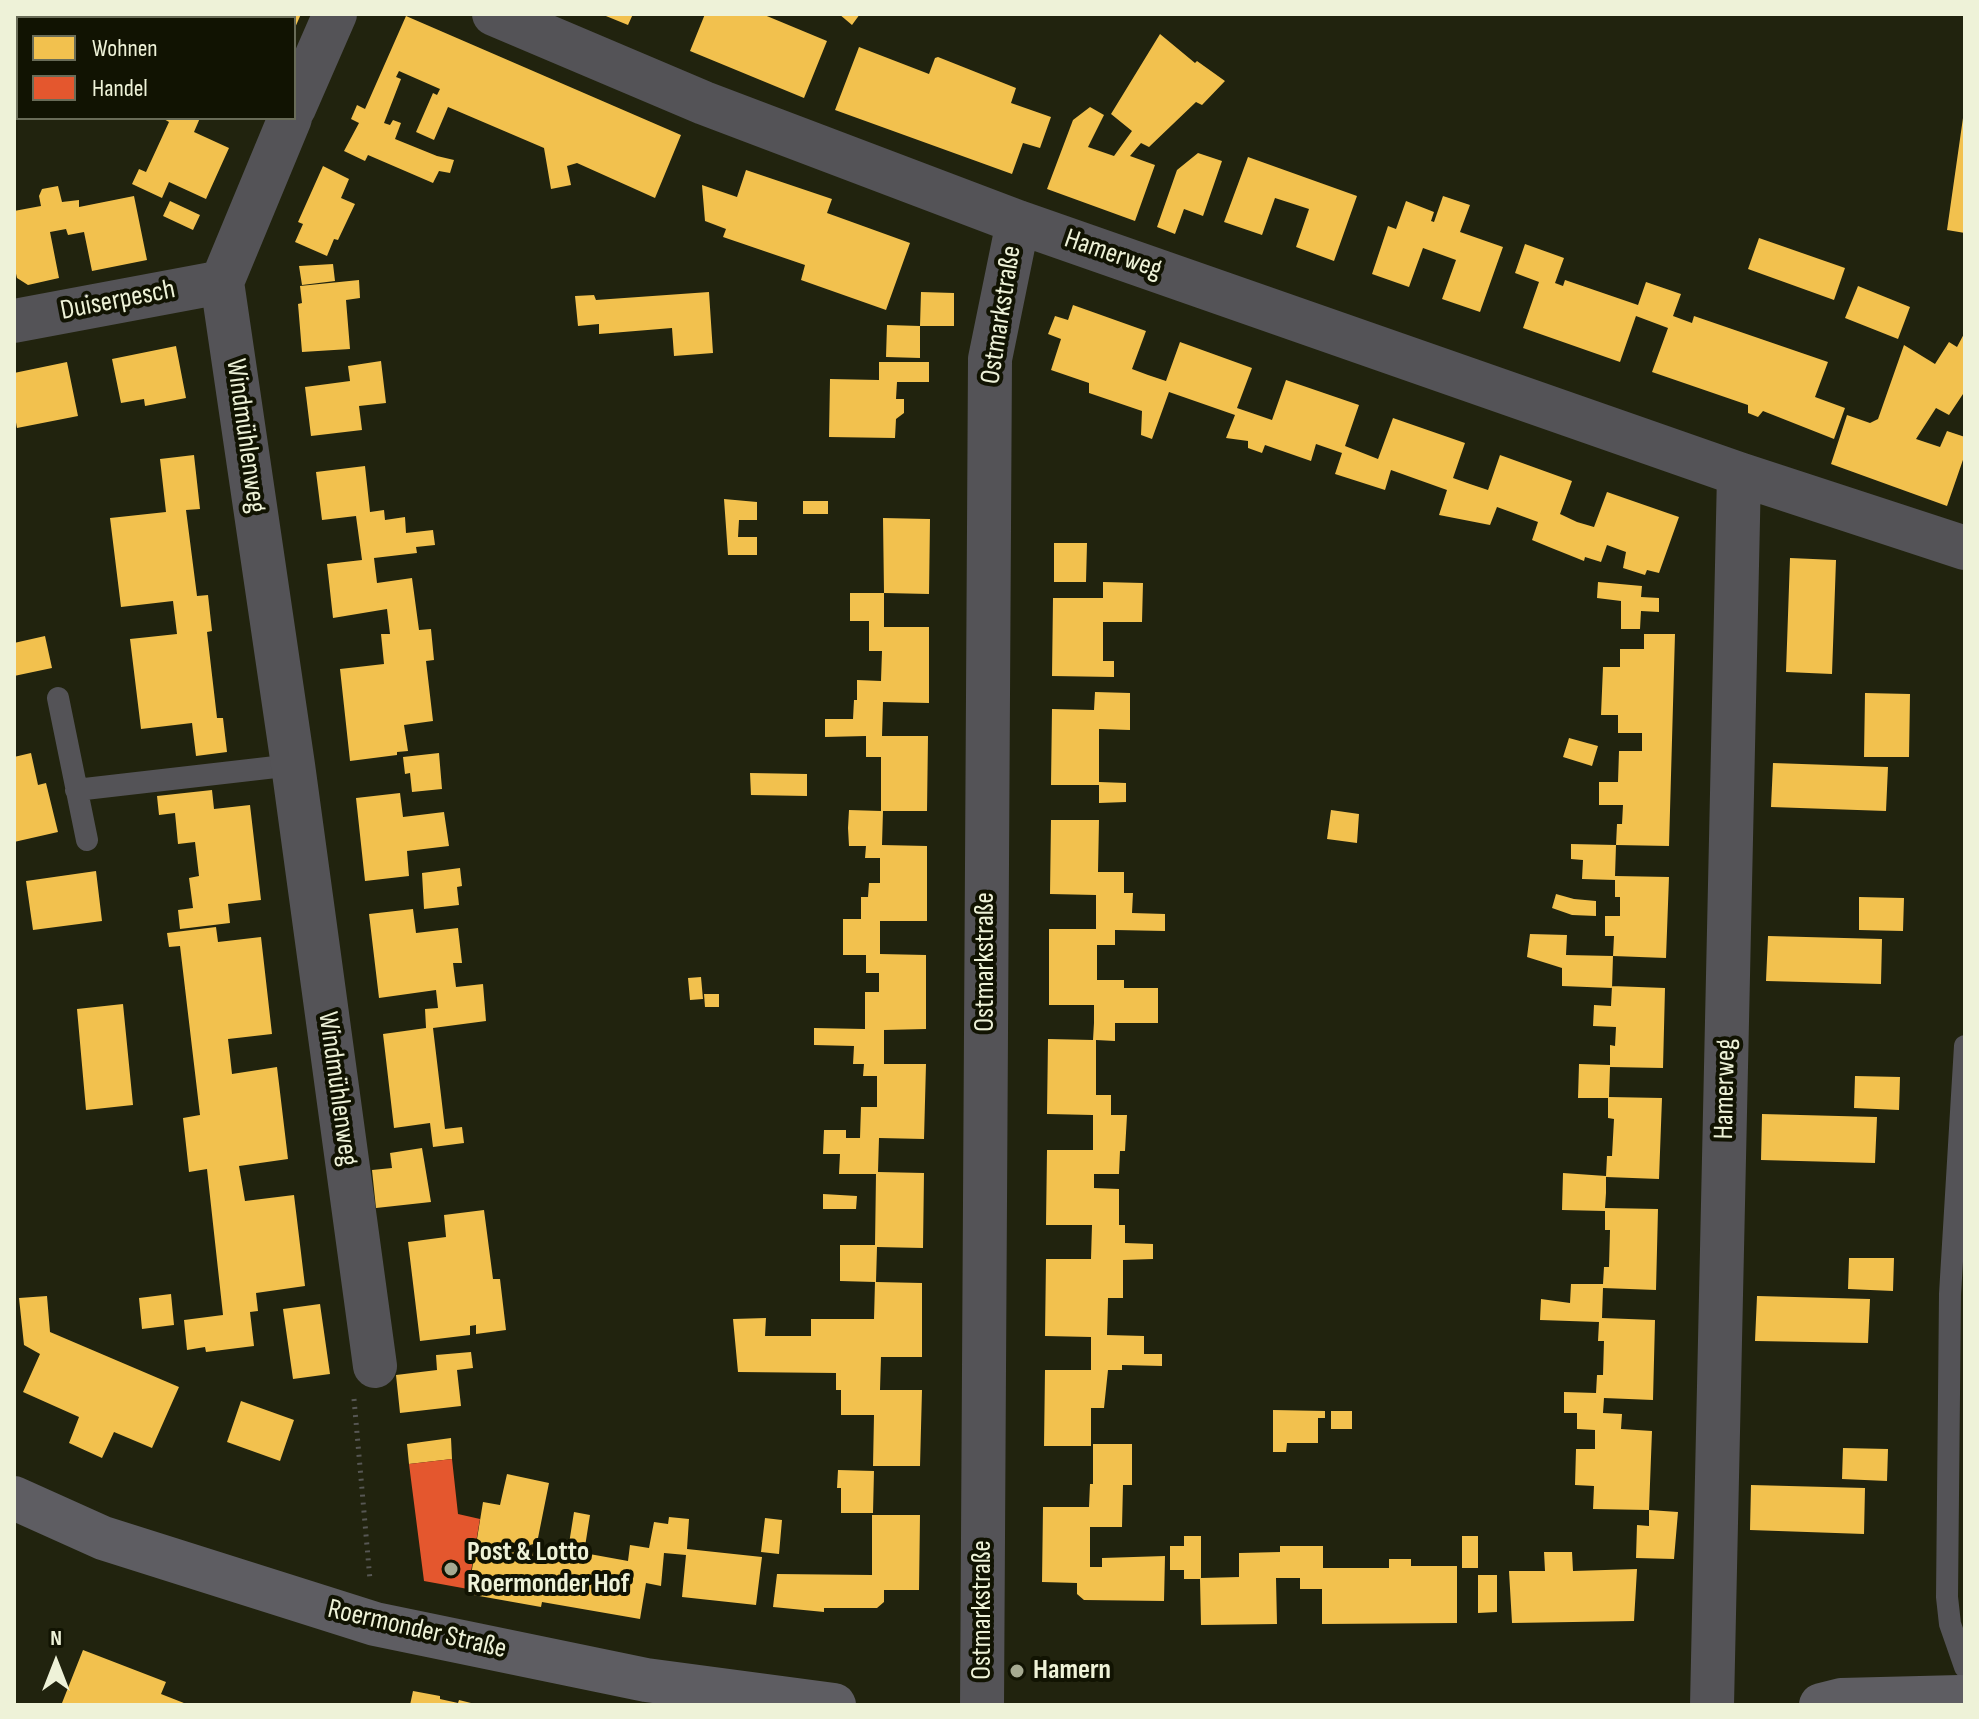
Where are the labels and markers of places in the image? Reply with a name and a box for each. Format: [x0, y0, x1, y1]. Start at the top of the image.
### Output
place label: Post & Lotto Roermonder Hof [467, 1536, 629, 1602]
marker: Post & Lotto Roermonder Hof [442, 1560, 460, 1578]
place label: Hamern [1033, 1654, 1111, 1688]
marker: Hamern [1008, 1662, 1026, 1680]

